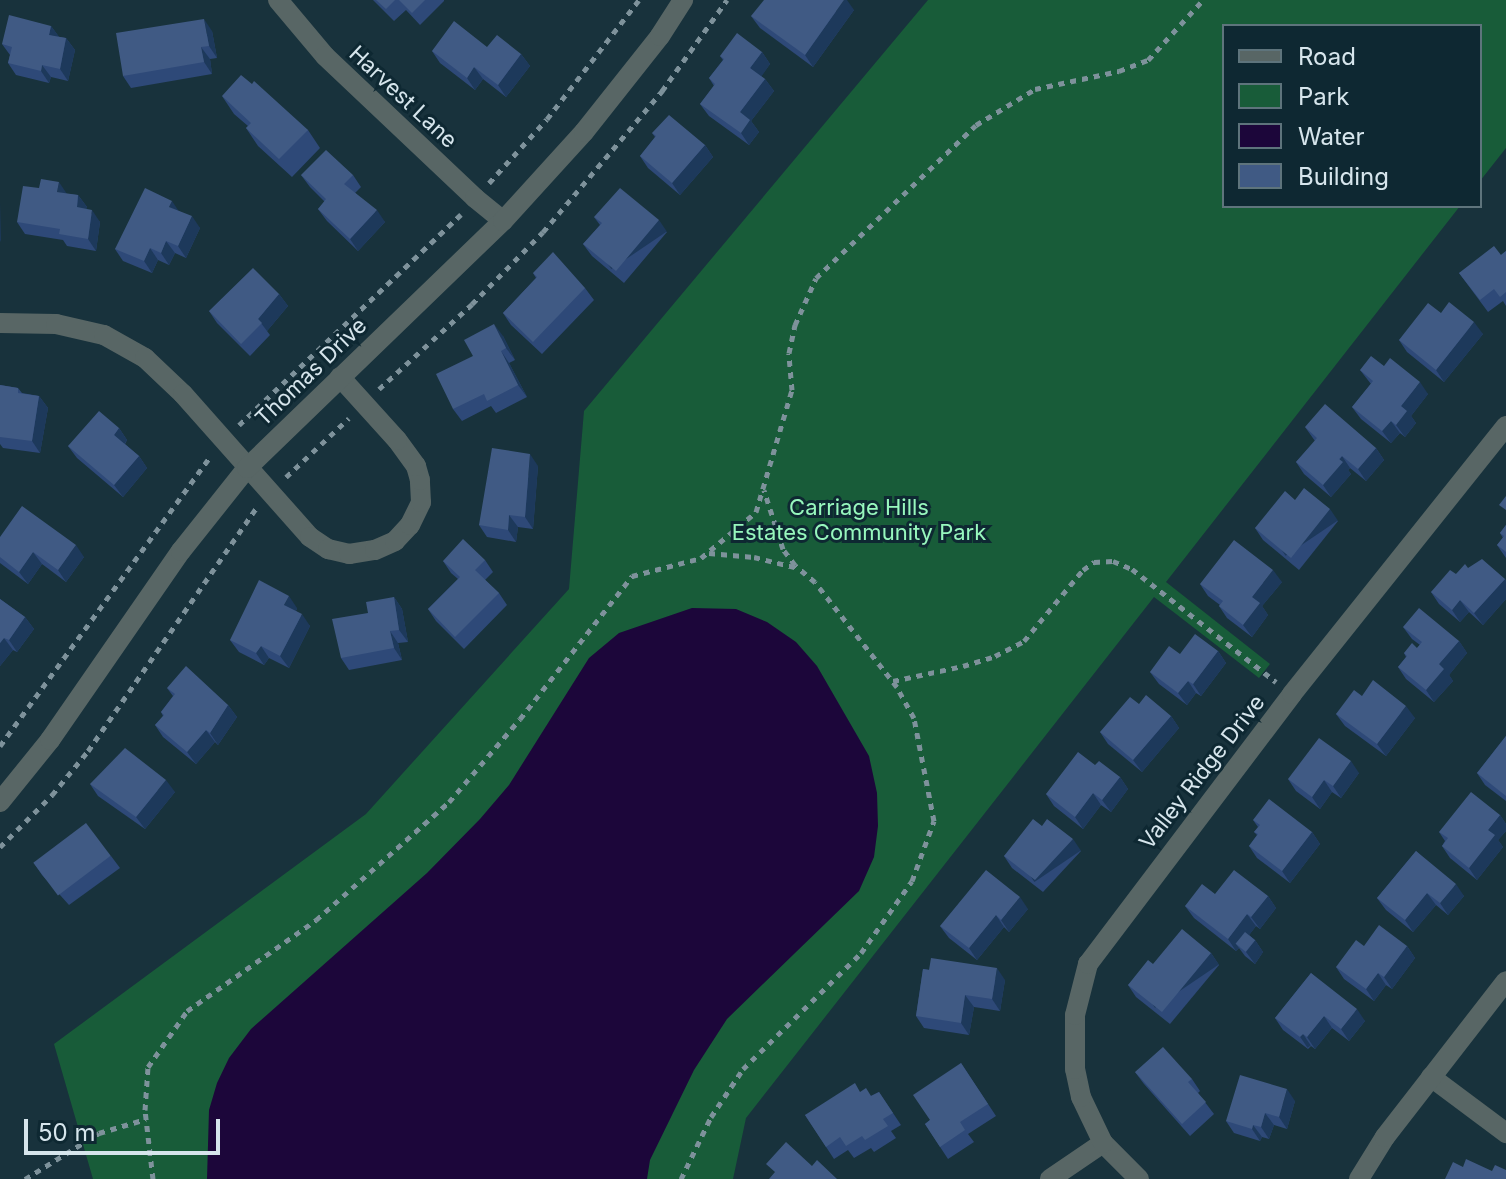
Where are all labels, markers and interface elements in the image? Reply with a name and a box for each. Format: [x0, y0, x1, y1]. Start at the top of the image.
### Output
legend [1222, 24, 1482, 208]
street label: Harvest Lane [344, 40, 462, 154]
text: Road [1298, 42, 1356, 71]
text: Park [1298, 82, 1349, 111]
text: Water [1298, 122, 1365, 151]
text: Building [1298, 162, 1389, 191]
street label: Thomas Drive [250, 312, 372, 432]
park label: Carriage Hills Estates Community Park [732, 494, 986, 546]
street label: Valley Ridge Drive [1134, 690, 1270, 854]
scale bar [28, 1103, 224, 1153]
text: 50 m [38, 1118, 96, 1147]

